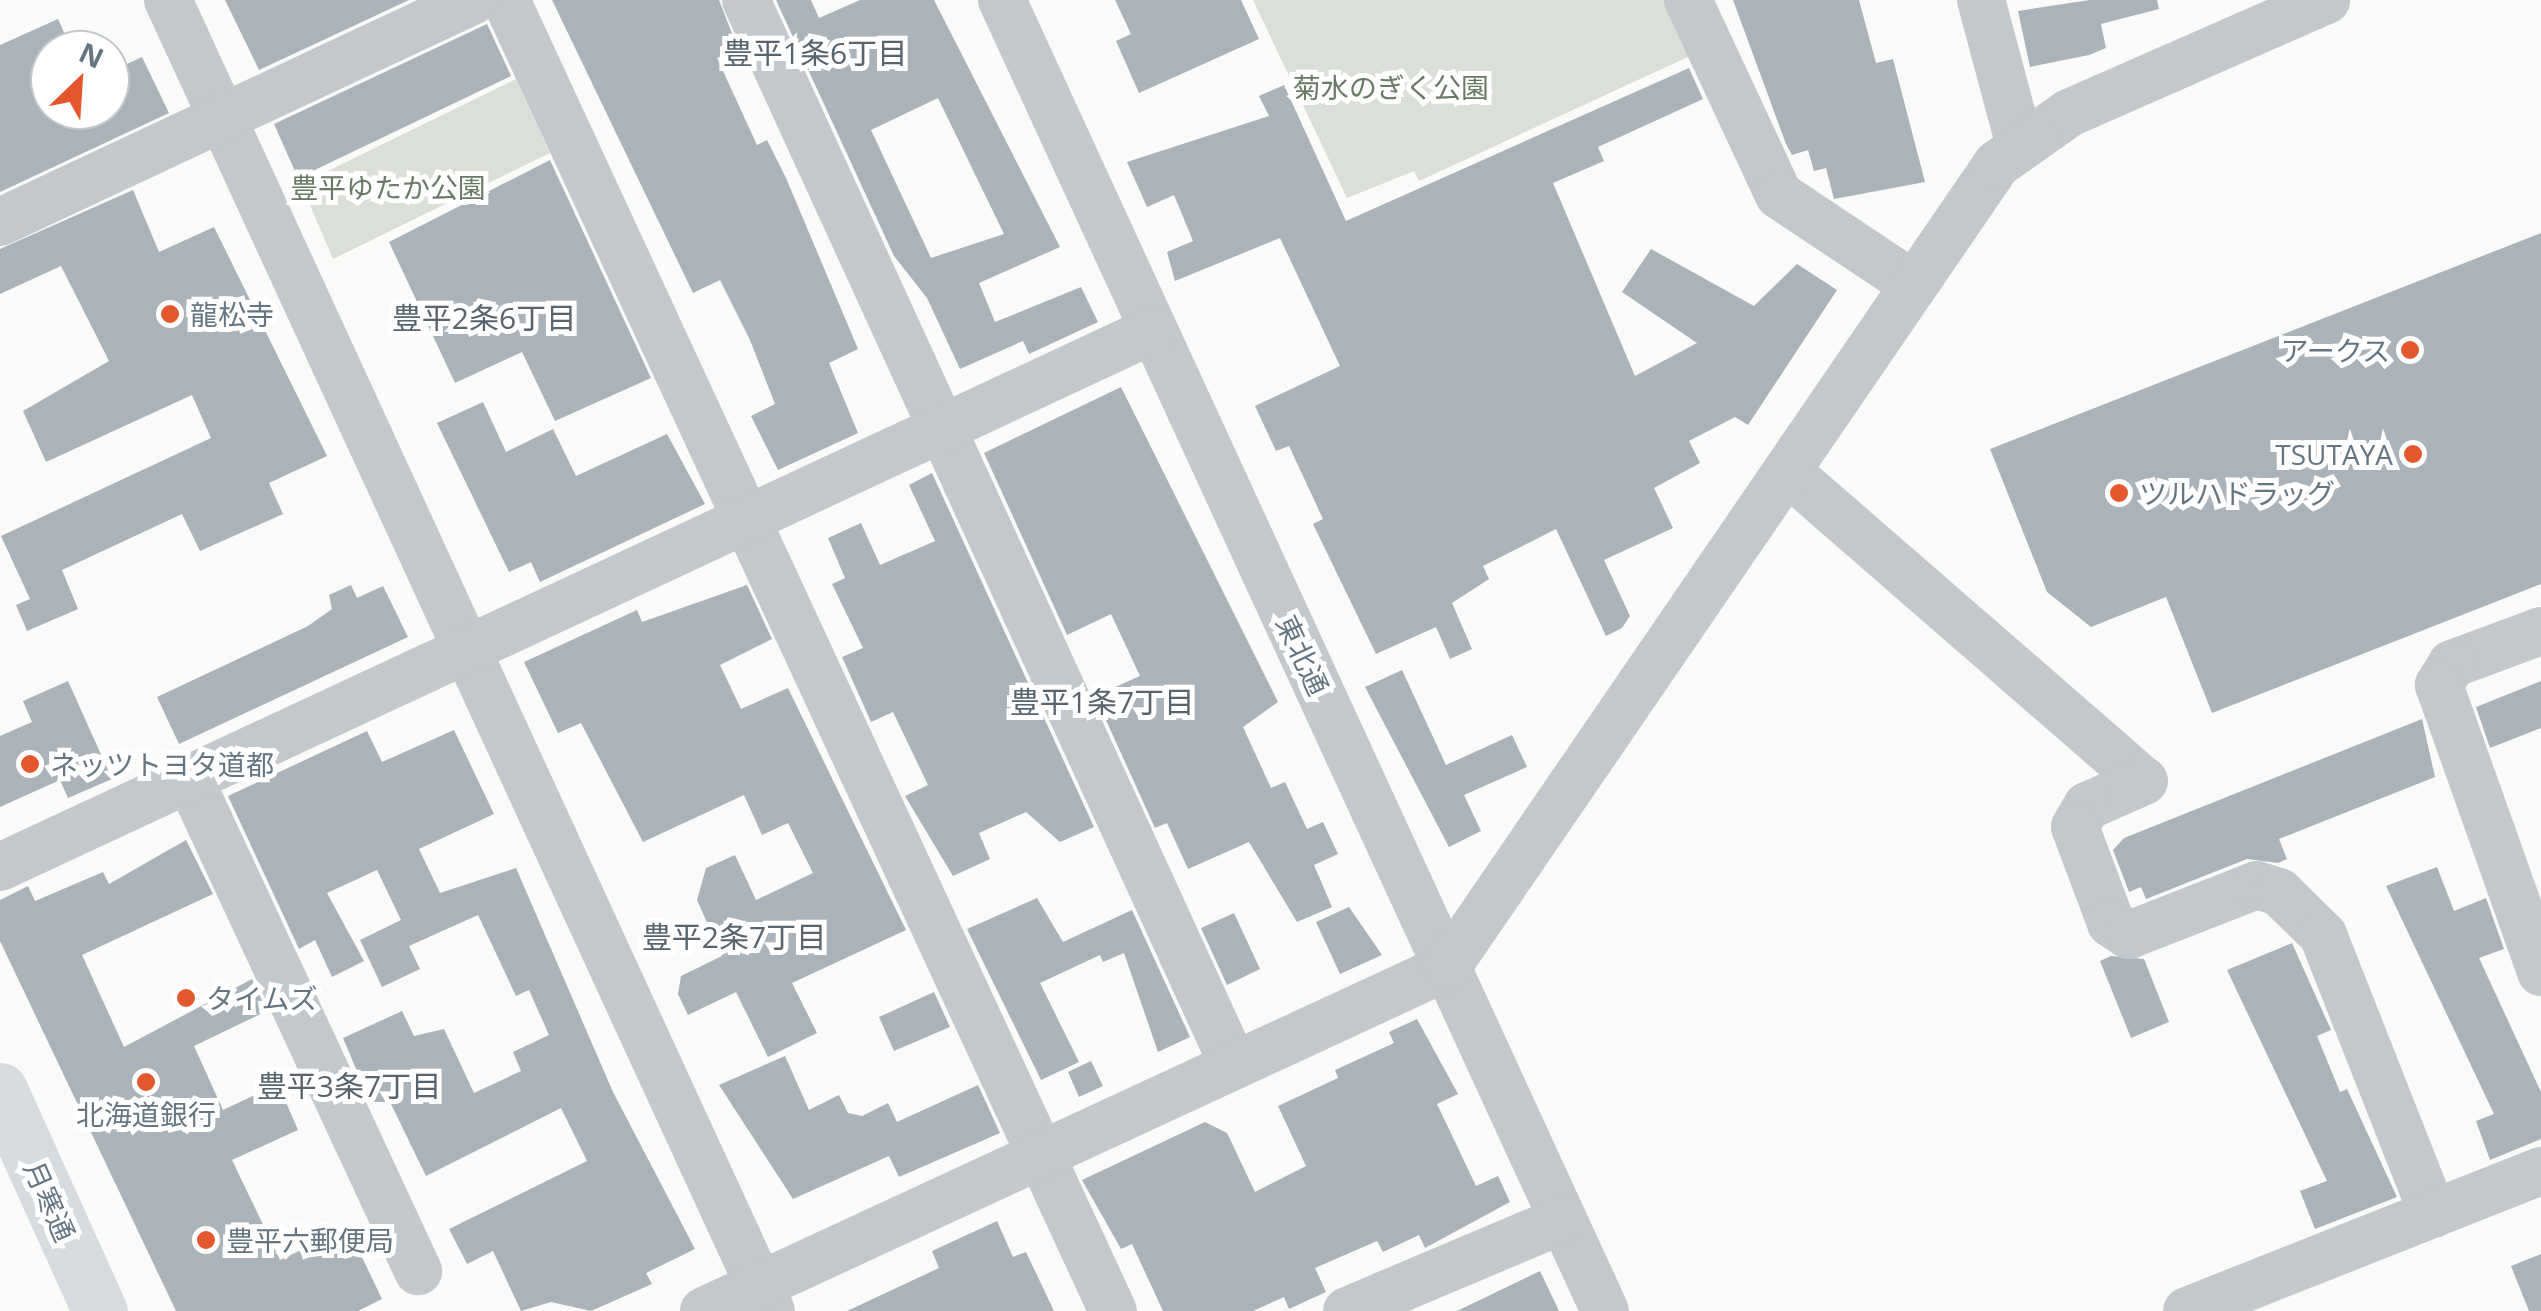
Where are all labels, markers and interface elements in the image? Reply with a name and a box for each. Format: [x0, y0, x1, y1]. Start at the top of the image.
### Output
north arrow [30, 30, 130, 130]
text: N [73, 33, 110, 77]
district label: 豊平1条6丁目 [723, 35, 907, 71]
park label: 菊水のぎく公園 [1293, 70, 1489, 104]
park label: 豊平ゆたか公園 [290, 170, 486, 204]
place label: 龍松寺 [190, 297, 274, 331]
district label: 豊平2条6丁目 [392, 300, 576, 336]
marker: 龍松寺 [159, 303, 181, 325]
place label: アークス [2280, 333, 2390, 367]
marker: アークス [2399, 339, 2421, 361]
place label: TSUTAYA [2275, 437, 2393, 471]
marker: TSUTAYA [2402, 443, 2424, 465]
place label: ツルハドラッグ [2139, 476, 2335, 510]
marker: ツルハドラッグ [2108, 482, 2130, 504]
street label: 東北通 [1270, 610, 1336, 700]
district label: 豊平1条7丁目 [1010, 684, 1194, 720]
place label: ネッツトヨタ道都 [50, 747, 274, 781]
marker: ネッツトヨタ道都 [19, 753, 41, 775]
district label: 豊平2条7丁目 [642, 919, 826, 955]
place label: タイムズ [206, 981, 318, 1015]
marker: タイムズ [175, 987, 197, 1009]
district label: 豊平3条7丁目 [257, 1068, 441, 1104]
marker: 北海道銀行 [135, 1071, 157, 1093]
place label: 北海道銀行 [76, 1097, 216, 1131]
street label: 月寒通 [18, 1156, 82, 1246]
place label: 豊平六郵便局 [226, 1223, 394, 1257]
marker: 豊平六郵便局 [195, 1229, 217, 1251]

